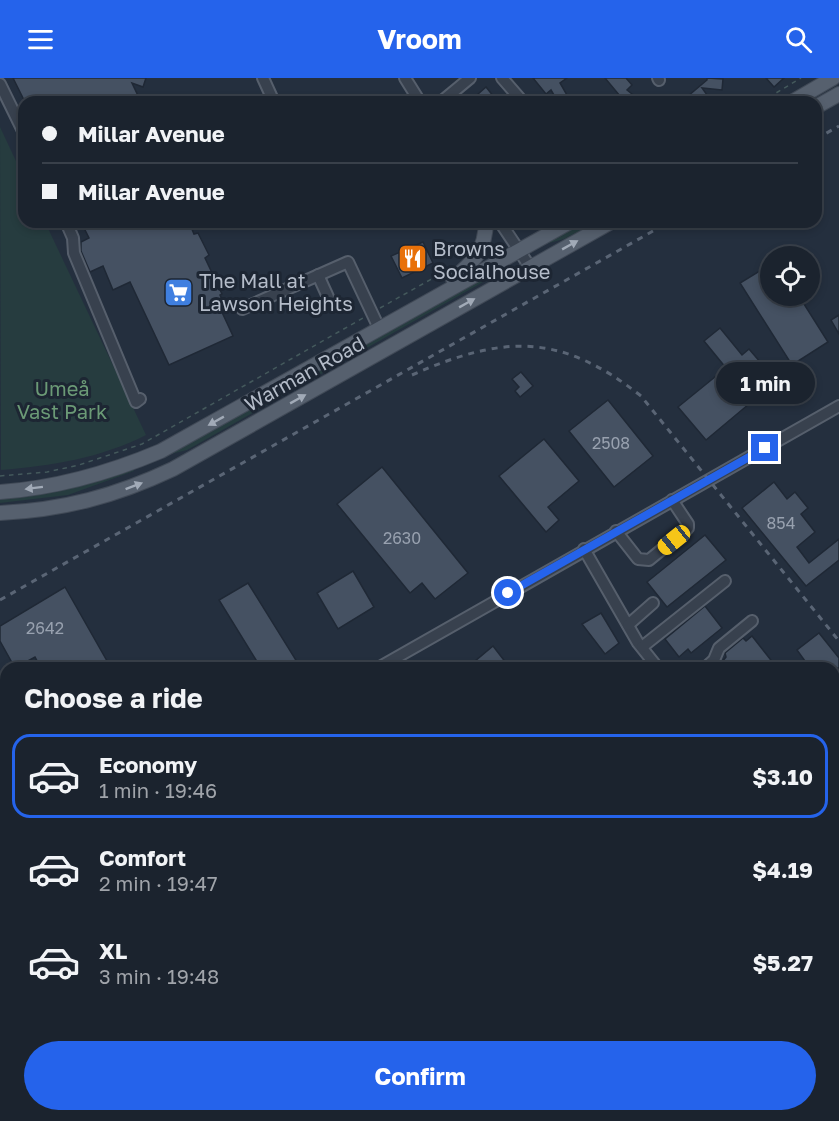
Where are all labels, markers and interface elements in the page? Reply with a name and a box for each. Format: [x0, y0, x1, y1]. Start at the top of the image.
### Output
icon: menu [24, 23, 57, 56]
text: Vroom [377, 23, 462, 55]
icon: search [782, 23, 815, 56]
text: Millar Avenue [78, 120, 225, 147]
text: Millar Avenue [78, 178, 225, 205]
place label: Browns Socialhouse [433, 236, 550, 283]
one-way arrow [562, 240, 579, 250]
restaurant icon: Browns Socialhouse [396, 243, 428, 275]
map controls [760, 246, 820, 306]
button: locate [760, 246, 820, 306]
place label: The Mall at Lawson Heights [199, 268, 353, 315]
supermarket icon: The Mall at Lawson Heights [162, 276, 194, 308]
one-way arrow [459, 298, 476, 308]
street label: Warman Road [240, 330, 368, 416]
callout: 1 min [716, 361, 814, 403]
text: 1 min [740, 371, 791, 395]
park label: Umeå Vast Park [17, 376, 107, 423]
one-way arrow [289, 394, 306, 404]
one-way arrow [207, 416, 224, 426]
house number: 2508 [592, 433, 630, 453]
route end [751, 434, 778, 461]
one-way arrow [125, 481, 143, 491]
one-way arrow [25, 484, 44, 493]
house number: 854 [767, 513, 795, 533]
car [654, 522, 694, 558]
house number: 2630 [383, 528, 421, 548]
route start [494, 579, 521, 606]
house number: 2642 [26, 618, 64, 638]
text: Choose a ride [24, 682, 203, 714]
icon: car [27, 749, 81, 803]
text: Economy [99, 751, 197, 778]
text: $3.10 [752, 763, 813, 790]
text: 1 min · 19:46 [99, 778, 217, 802]
icon: car [27, 842, 81, 896]
text: Comfort [99, 844, 186, 871]
text: $4.19 [752, 856, 813, 883]
text: 2 min · 19:47 [99, 871, 218, 895]
icon: car [27, 935, 81, 989]
text: XL [99, 937, 127, 964]
text: $5.27 [752, 949, 813, 976]
text: 3 min · 19:48 [99, 964, 219, 988]
button: Confirm [24, 1041, 816, 1110]

